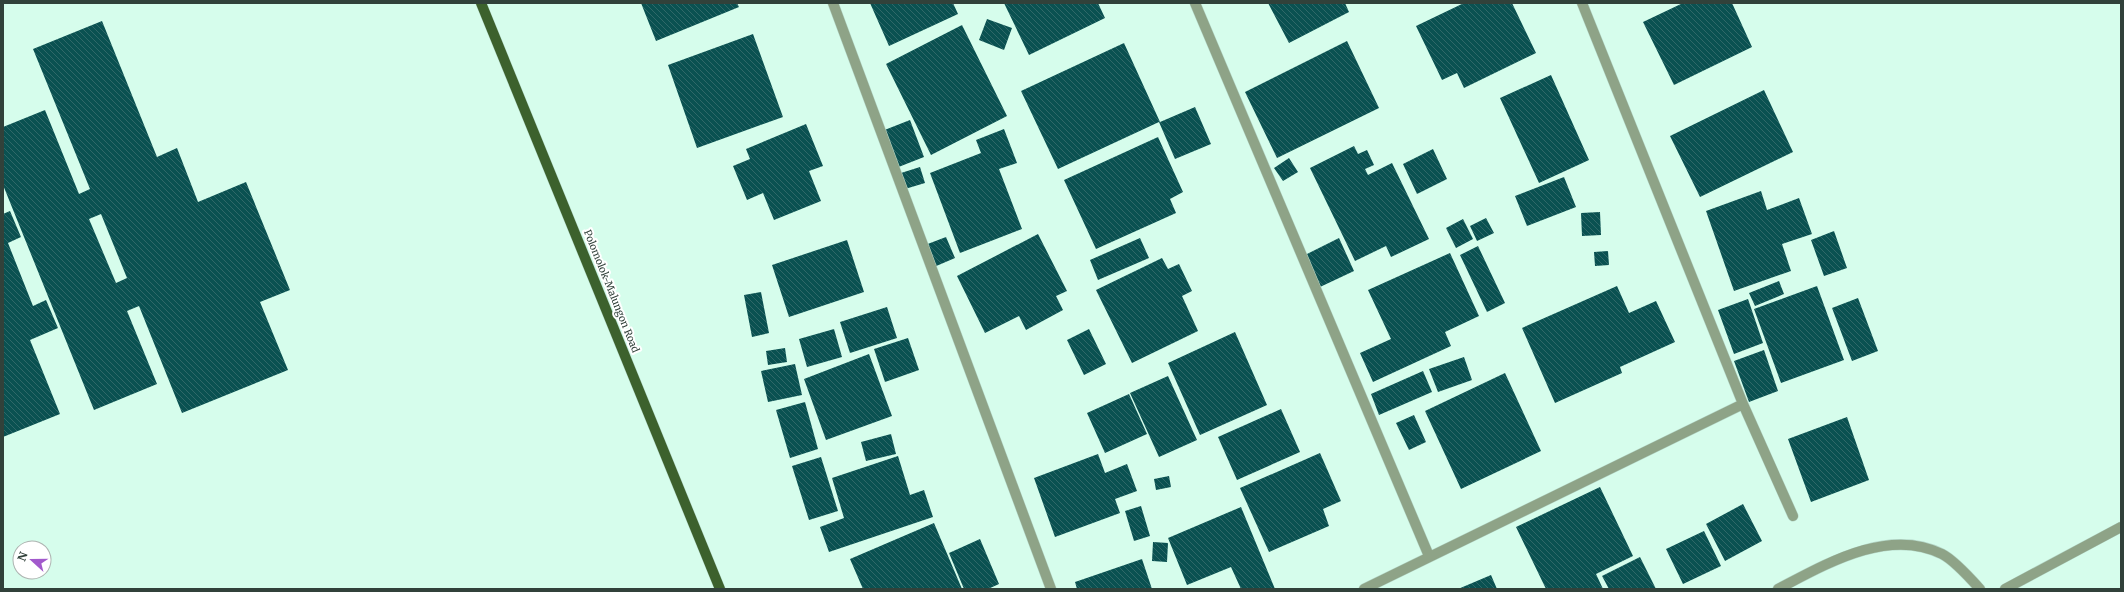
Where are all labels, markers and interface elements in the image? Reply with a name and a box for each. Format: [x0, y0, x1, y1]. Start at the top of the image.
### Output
street label: Polomolok-Malungon Road [581, 228, 642, 355]
north arrow [12, 540, 52, 580]
text: N [15, 550, 31, 563]

